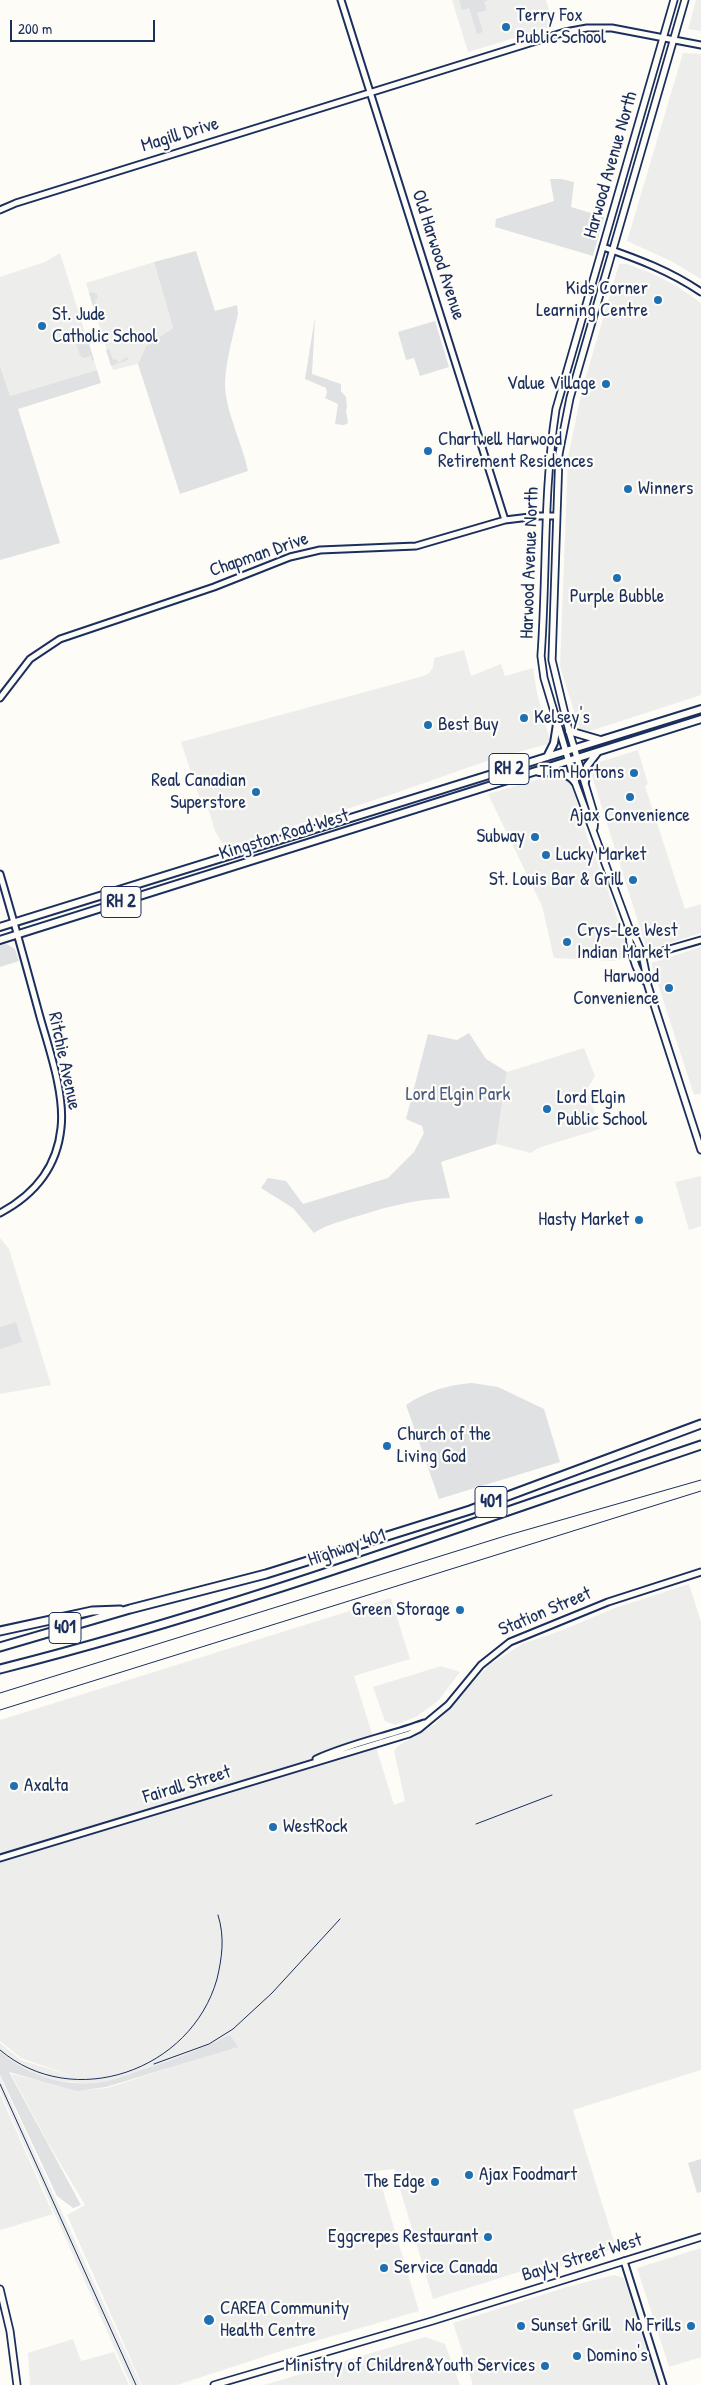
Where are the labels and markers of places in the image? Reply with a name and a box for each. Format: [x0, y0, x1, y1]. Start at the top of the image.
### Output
place label: Terry Fox Public School [516, 5, 606, 49]
marker: Terry Fox Public School [500, 21, 512, 33]
place label: Kids Corner Learning Centre [536, 278, 648, 322]
marker: Kids Corner Learning Centre [652, 294, 664, 306]
place label: St. Jude Catholic School [52, 304, 158, 348]
marker: St. Jude Catholic School [36, 320, 48, 332]
place label: Value Village [507, 373, 596, 395]
marker: Value Village [600, 378, 612, 390]
place label: Chartwell Harwood Retirement Residences [438, 429, 593, 473]
marker: Chartwell Harwood Retirement Residences [422, 445, 434, 457]
place label: Winners [638, 478, 693, 500]
marker: Winners [622, 483, 634, 495]
marker: Purple Bubble [611, 572, 623, 584]
place label: Purple Bubble [570, 586, 664, 608]
place label: Kelsey's [534, 707, 590, 729]
marker: Kelsey's [518, 712, 530, 724]
place label: Best Buy [438, 714, 499, 736]
marker: Best Buy [422, 719, 434, 731]
place label: Tim Hortons [540, 762, 624, 784]
marker: Tim Hortons [628, 767, 640, 779]
place label: Real Canadian Superstore [151, 770, 246, 814]
marker: Real Canadian Superstore [250, 786, 262, 798]
marker: Ajax Convenience [624, 791, 636, 803]
place label: Ajax Convenience [570, 805, 690, 827]
place label: Subway [477, 826, 525, 848]
marker: Subway [529, 831, 541, 843]
place label: Lucky Market [556, 844, 646, 866]
marker: Lucky Market [540, 849, 552, 861]
place label: St. Louis Bar & Grill [489, 869, 623, 891]
marker: St. Louis Bar & Grill [627, 874, 639, 886]
place label: Crys-Lee West Indian Market [577, 920, 677, 964]
marker: Crys-Lee West Indian Market [561, 936, 573, 948]
place label: Harwood Convenience [573, 966, 659, 1010]
marker: Harwood Convenience [663, 982, 675, 994]
place label: Lord Elgin Public School [557, 1087, 647, 1131]
marker: Lord Elgin Public School [541, 1103, 553, 1115]
place label: Hasty Market [538, 1209, 629, 1231]
marker: Hasty Market [633, 1214, 645, 1226]
place label: Church of the Living God [397, 1424, 491, 1468]
marker: Church of the Living God [381, 1440, 393, 1452]
place label: Green Storage [352, 1599, 450, 1621]
marker: Green Storage [454, 1604, 466, 1616]
place label: Axalta [24, 1775, 68, 1797]
marker: Axalta [8, 1780, 20, 1792]
place label: WestRock [283, 1816, 348, 1838]
marker: WestRock [267, 1821, 279, 1833]
place label: Ajax Foodmart [479, 2164, 577, 2186]
marker: Ajax Foodmart [463, 2169, 475, 2181]
place label: The Edge [364, 2171, 425, 2193]
marker: The Edge [429, 2176, 441, 2188]
place label: Eggcrepes Restaurant [328, 2226, 478, 2248]
marker: Eggcrepes Restaurant [482, 2231, 494, 2243]
place label: Service Canada [394, 2257, 498, 2279]
marker: Service Canada [378, 2262, 390, 2274]
place label: CAREA Community Health Centre [220, 2298, 349, 2342]
marker: CAREA Community Health Centre [202, 2313, 216, 2327]
place label: Sunset Grill [531, 2315, 611, 2337]
place label: No Frills [625, 2315, 681, 2337]
marker: Sunset Grill [515, 2320, 527, 2332]
marker: No Frills [685, 2320, 697, 2332]
place label: Domino's [587, 2345, 648, 2367]
marker: Domino's [571, 2350, 583, 2362]
place label: Ministry of Children&Youth Services [285, 2355, 535, 2377]
marker: Ministry of Children&Youth Services [539, 2360, 551, 2372]

